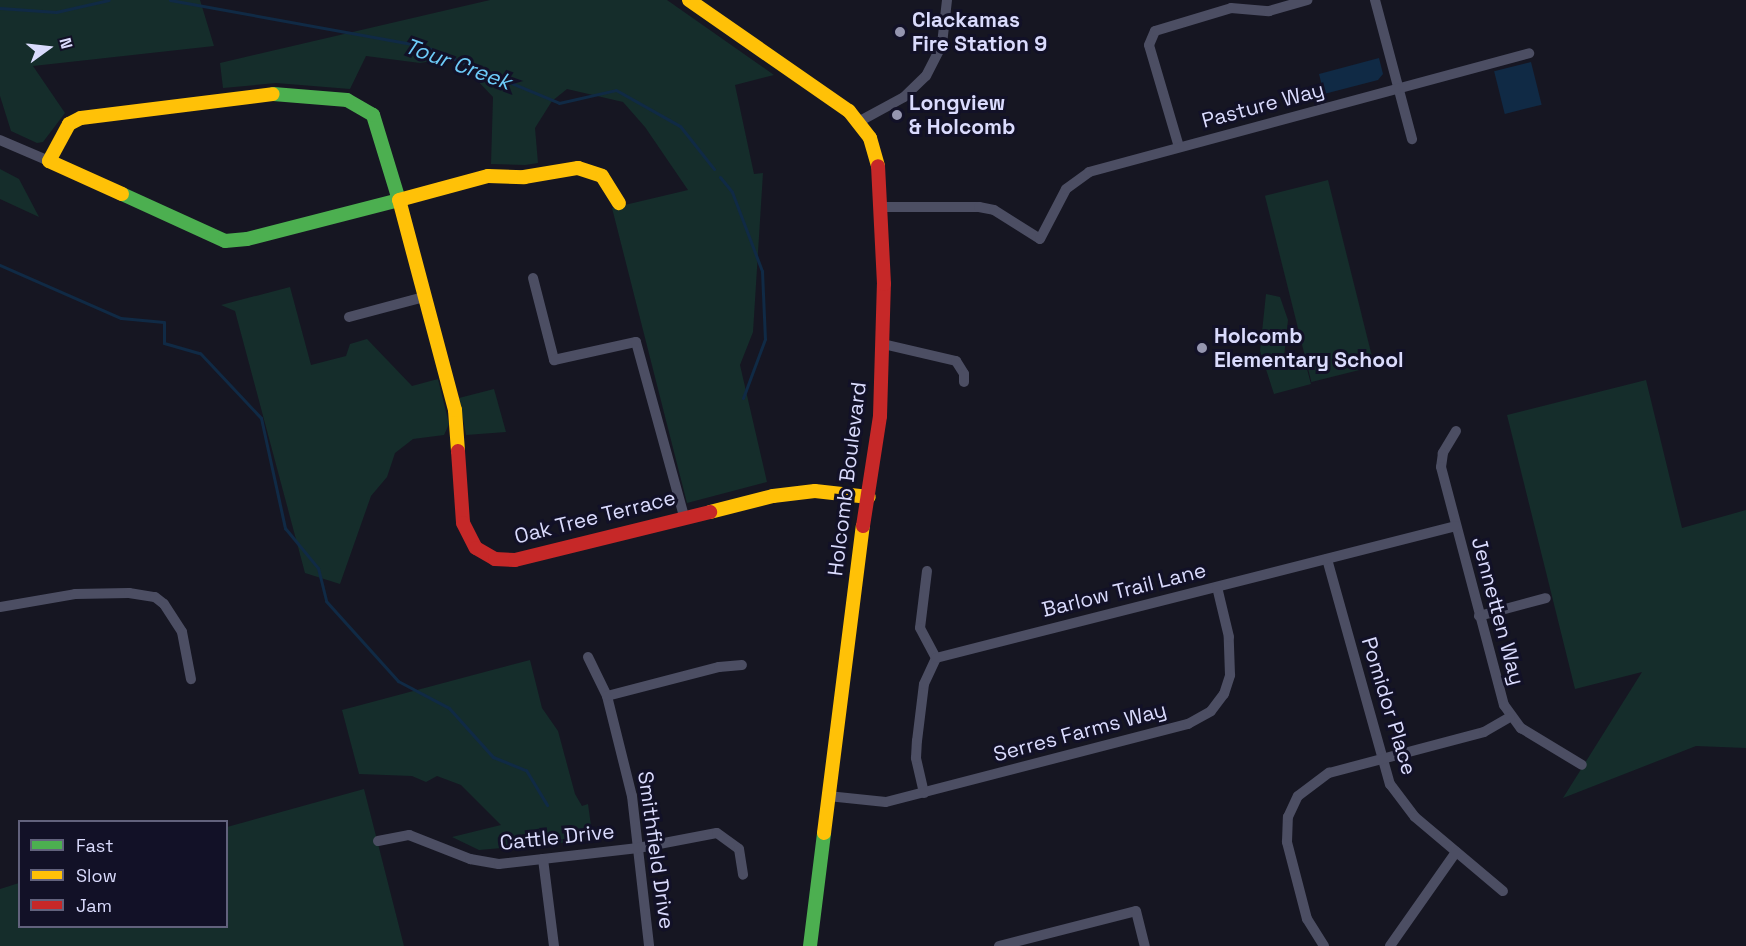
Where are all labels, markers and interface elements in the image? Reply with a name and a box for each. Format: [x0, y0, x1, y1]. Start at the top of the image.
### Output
place label: Clackamas Fire Station 9 [912, 7, 1047, 57]
north arrow [18, 18, 78, 78]
marker: Clackamas Fire Station 9 [893, 25, 907, 39]
water label: Tour Creek [401, 33, 515, 95]
text: N [54, 35, 77, 51]
street label: Pasture Way [1199, 77, 1327, 133]
place label: Longview & Holcomb [909, 90, 1015, 140]
marker: Longview & Holcomb [890, 108, 904, 122]
place label: Holcomb Elementary School [1214, 323, 1404, 373]
marker: Holcomb Elementary School [1195, 341, 1209, 355]
street label: Holcomb Boulevard [823, 380, 871, 578]
street label: Oak Tree Terrace [511, 485, 679, 549]
street label: Jennetten Way [1466, 534, 1530, 688]
street label: Barlow Trail Lane [1039, 557, 1209, 623]
street label: Pomidor Place [1356, 634, 1422, 778]
street label: Serres Farms Way [991, 697, 1169, 767]
street label: Smithfield Drive [632, 769, 680, 931]
street label: Cattle Drive [498, 818, 616, 856]
legend [18, 820, 228, 928]
text: Fast [76, 834, 113, 857]
text: Slow [76, 864, 117, 887]
text: Jam [76, 894, 112, 917]

